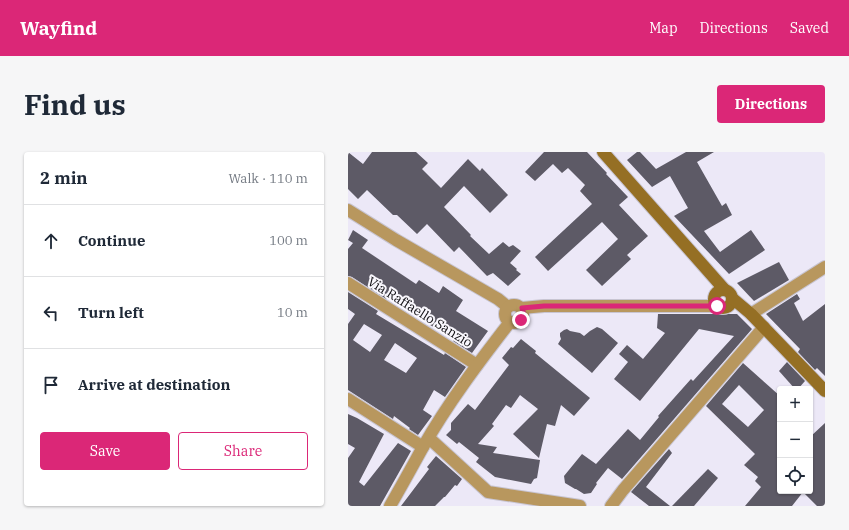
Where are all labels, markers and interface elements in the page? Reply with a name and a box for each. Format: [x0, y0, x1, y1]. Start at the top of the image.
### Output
text: Wayfind [20, 16, 97, 40]
text: Map [649, 19, 678, 37]
text: Directions [700, 19, 768, 37]
text: Saved [790, 19, 829, 37]
button: Directions [717, 85, 825, 123]
text: Find us [24, 86, 126, 123]
text: 2 min [40, 167, 88, 189]
text: Walk · 110 m [229, 170, 308, 187]
icon: ahead [40, 230, 62, 252]
text: Continue [78, 231, 145, 250]
text: 100 m [269, 232, 308, 249]
street label: Via Raffaello Sanzio [364, 273, 476, 351]
route start [708, 297, 726, 315]
icon: left [40, 302, 62, 324]
text: Turn left [78, 303, 144, 322]
text: 10 m [277, 304, 308, 321]
route end [512, 311, 530, 329]
icon: arrive [40, 374, 62, 396]
text: Arrive at destination [78, 375, 230, 394]
map controls [777, 386, 813, 494]
button: + [777, 386, 813, 422]
button: − [777, 422, 813, 458]
button: Save [40, 432, 170, 470]
button: Share [178, 432, 308, 470]
button: locate [777, 458, 813, 494]

